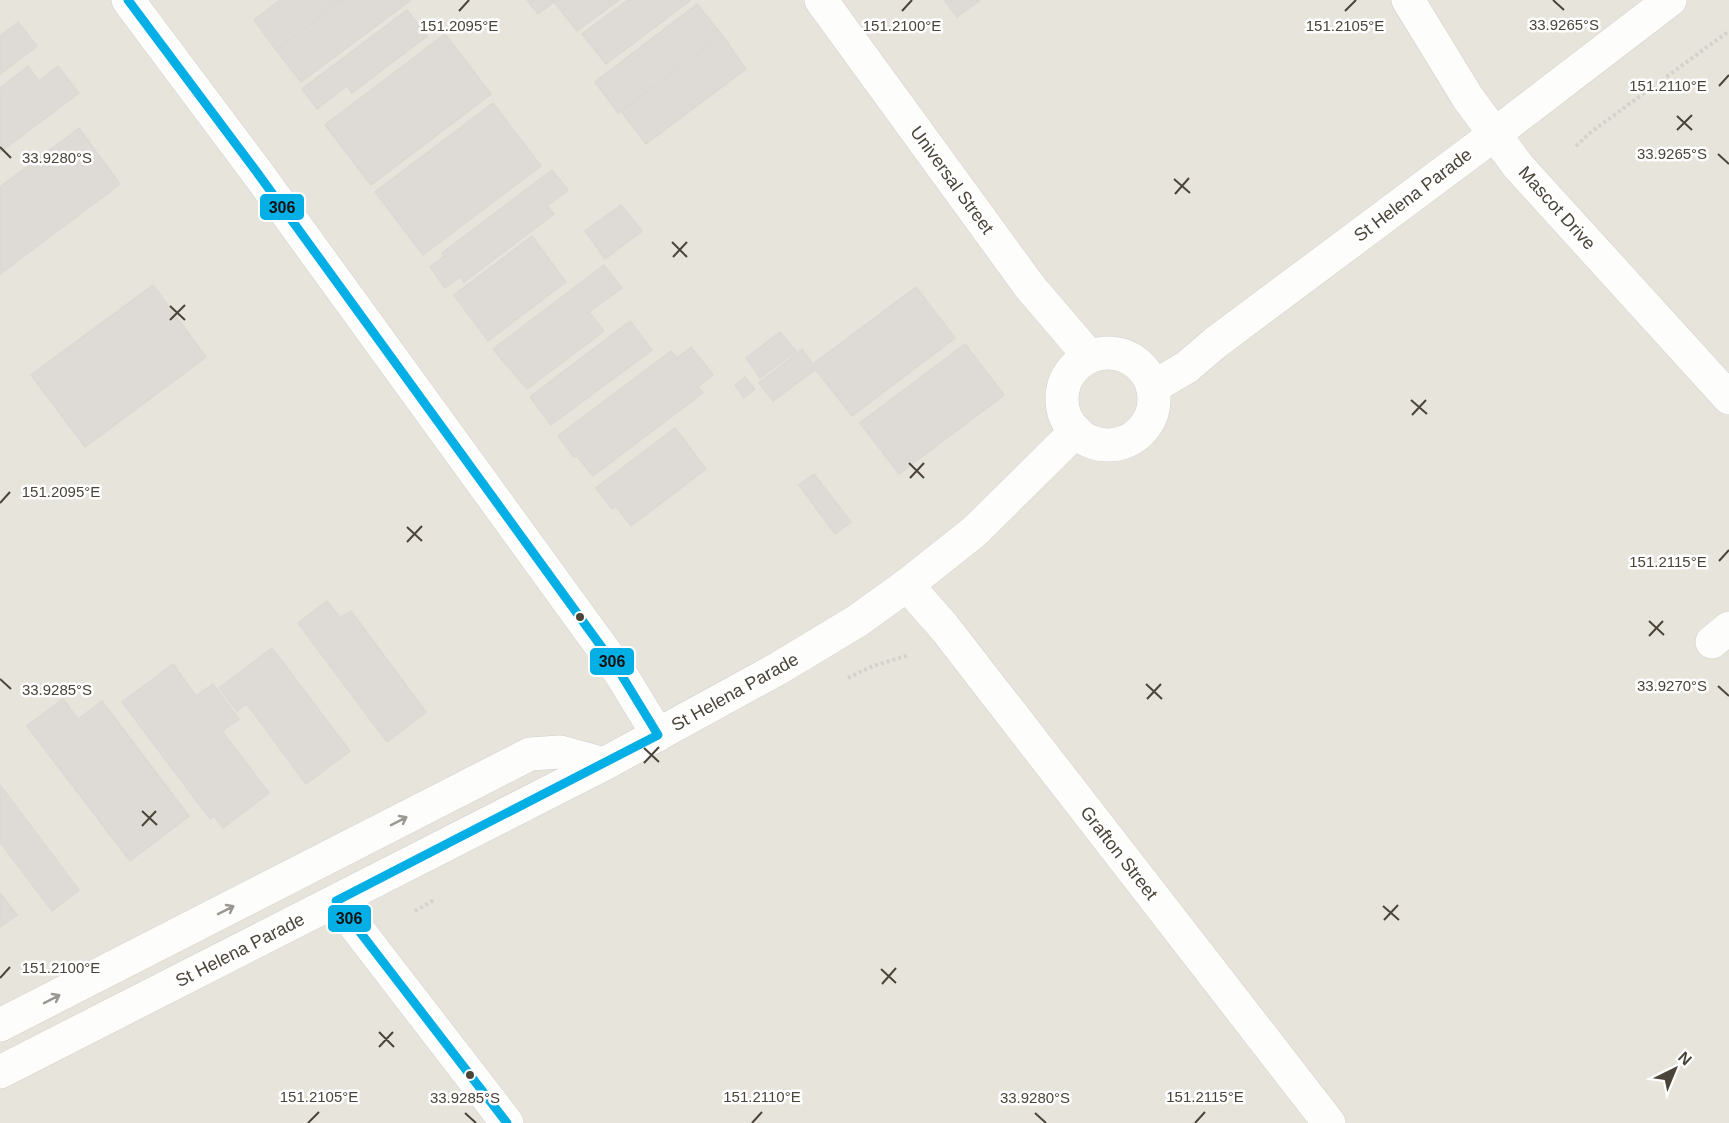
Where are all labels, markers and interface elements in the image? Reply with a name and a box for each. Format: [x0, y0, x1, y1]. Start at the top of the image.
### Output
text: 33.9265°S [1529, 16, 1599, 33]
text: 151.2095°E [420, 17, 498, 34]
text: 151.2100°E [863, 17, 941, 34]
text: 151.2105°E [1306, 17, 1384, 34]
text: 151.2110°E [1629, 77, 1707, 94]
street label: Universal Street [906, 122, 998, 238]
street label: St Helena Parade [1350, 144, 1476, 246]
text: 33.9265°S [1637, 145, 1707, 162]
text: 33.9280°S [22, 149, 92, 166]
street label: Mascot Drive [1514, 162, 1600, 254]
line badge: 306 [259, 193, 305, 221]
text: 306 [269, 199, 295, 216]
text: 151.2095°E [22, 483, 100, 500]
text: 151.2115°E [1629, 553, 1707, 570]
unlabelled marker [574, 611, 586, 623]
line badge: 306 [589, 647, 635, 676]
street label: St Helena Parade [668, 649, 802, 735]
text: 306 [599, 653, 625, 670]
text: 33.9270°S [1637, 677, 1707, 694]
text: 33.9285°S [22, 681, 92, 698]
street label: Grafton Street [1076, 802, 1162, 904]
one-way arrow [390, 815, 408, 826]
one-way arrow [216, 903, 234, 915]
line badge: 306 [327, 904, 372, 933]
street label: St Helena Parade [172, 909, 308, 991]
text: 306 [336, 910, 362, 927]
text: 151.2100°E [22, 959, 100, 976]
one-way arrow [43, 992, 61, 1004]
north arrow [1645, 1039, 1705, 1099]
text: N [1675, 1048, 1695, 1069]
unlabelled marker [464, 1069, 476, 1081]
text: 151.2105°E [280, 1088, 358, 1105]
text: 151.2110°E [723, 1088, 801, 1105]
text: 151.2115°E [1166, 1088, 1244, 1105]
text: 33.9285°S [430, 1089, 500, 1106]
text: 33.9280°S [1000, 1089, 1070, 1106]

